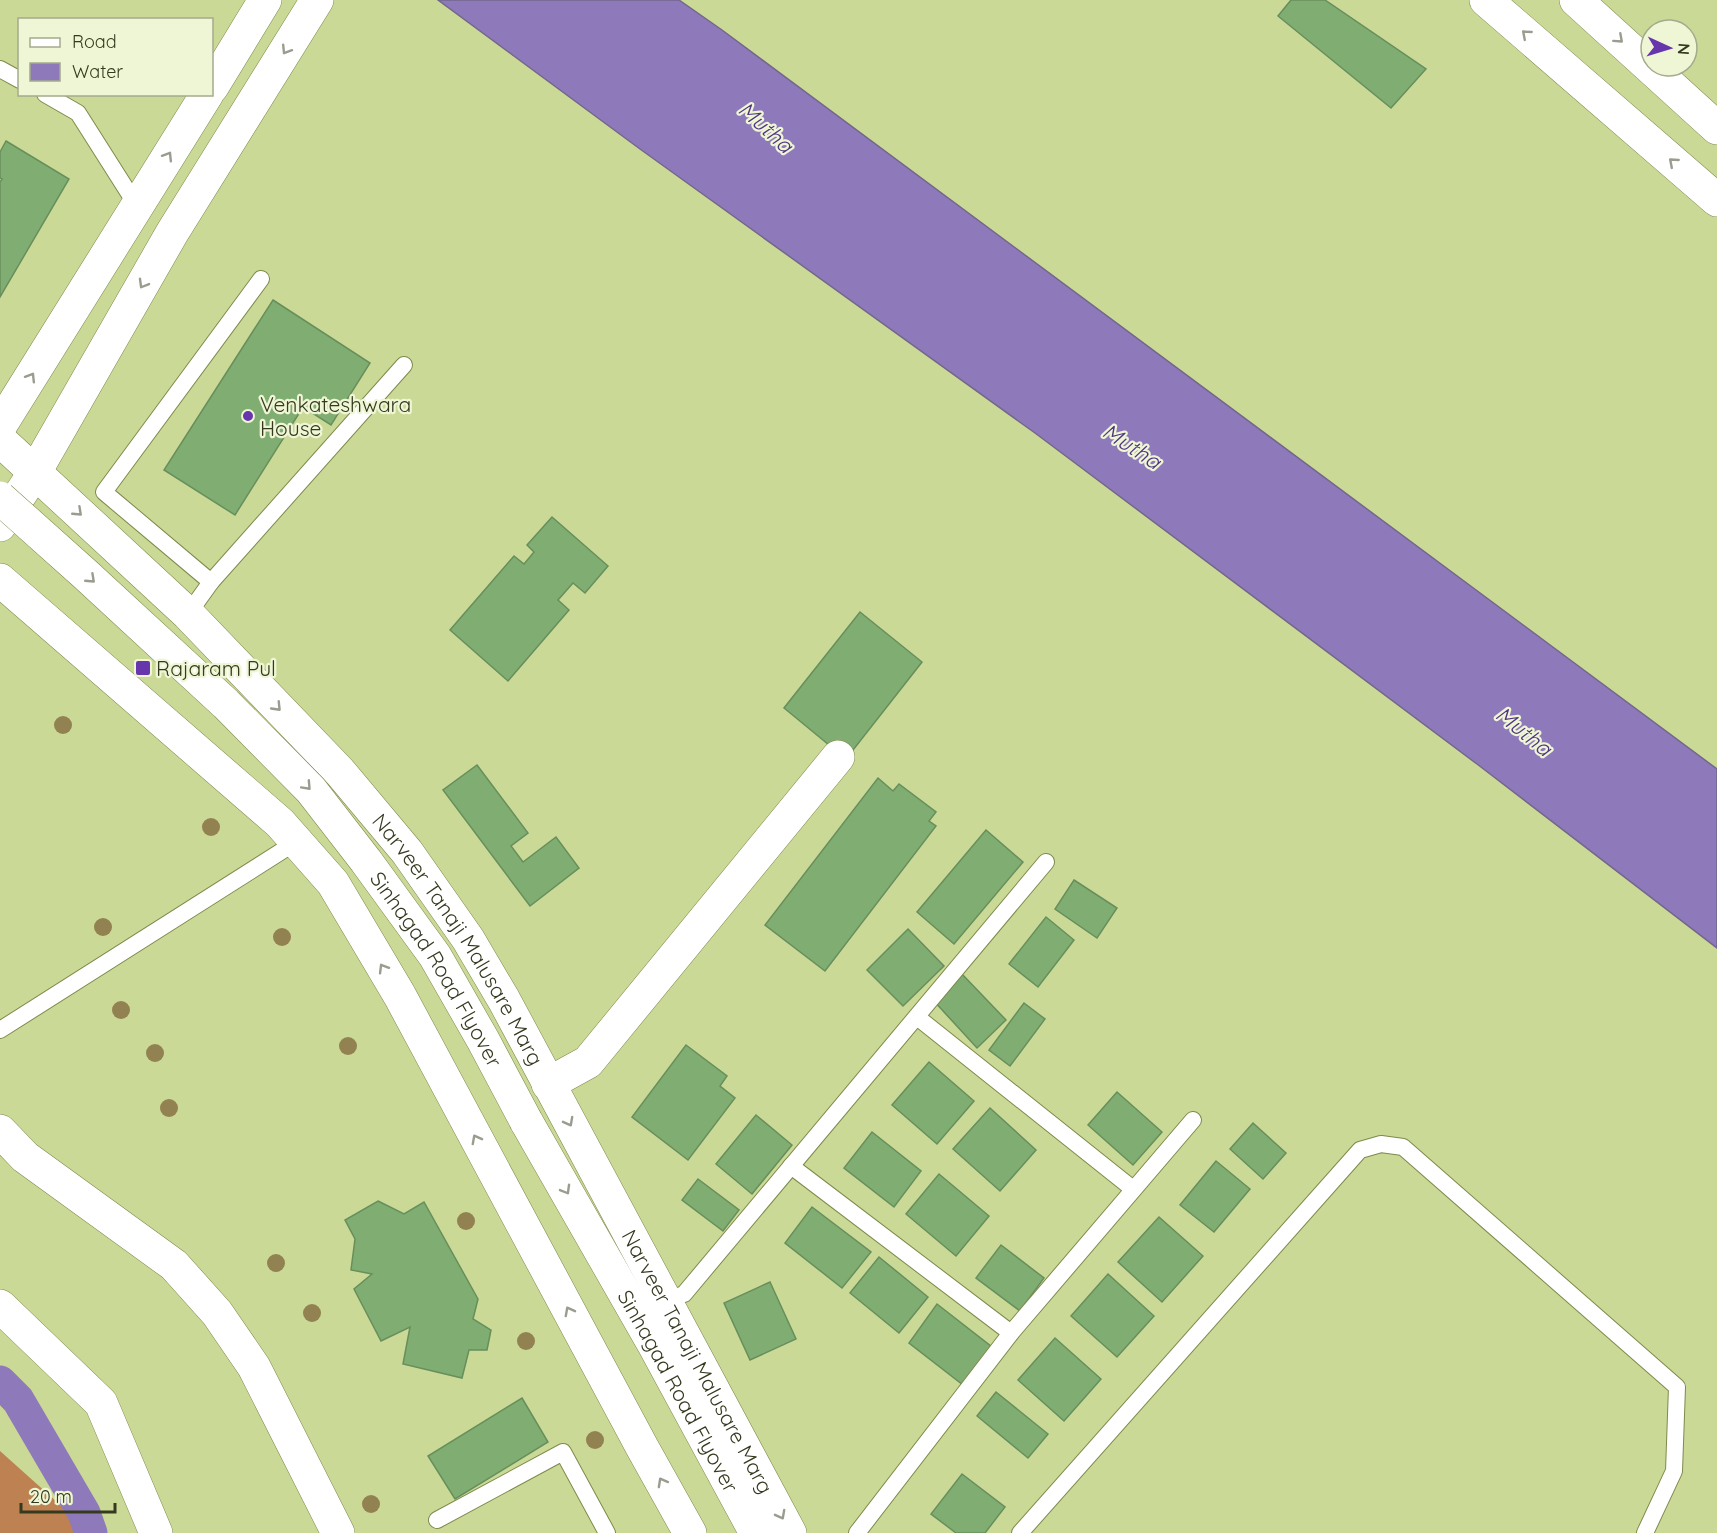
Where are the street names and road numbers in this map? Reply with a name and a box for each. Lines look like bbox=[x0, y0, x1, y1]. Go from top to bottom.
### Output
street label: Narveer Tanaji Malusare Marg bbox=[367, 808, 549, 1070]
street label: Sinhagad Road Flyover bbox=[365, 866, 508, 1072]
street label: Narveer Tanaji Malusare Marg bbox=[617, 1225, 779, 1498]
street label: Sinhagad Road Flyover bbox=[612, 1285, 744, 1497]

